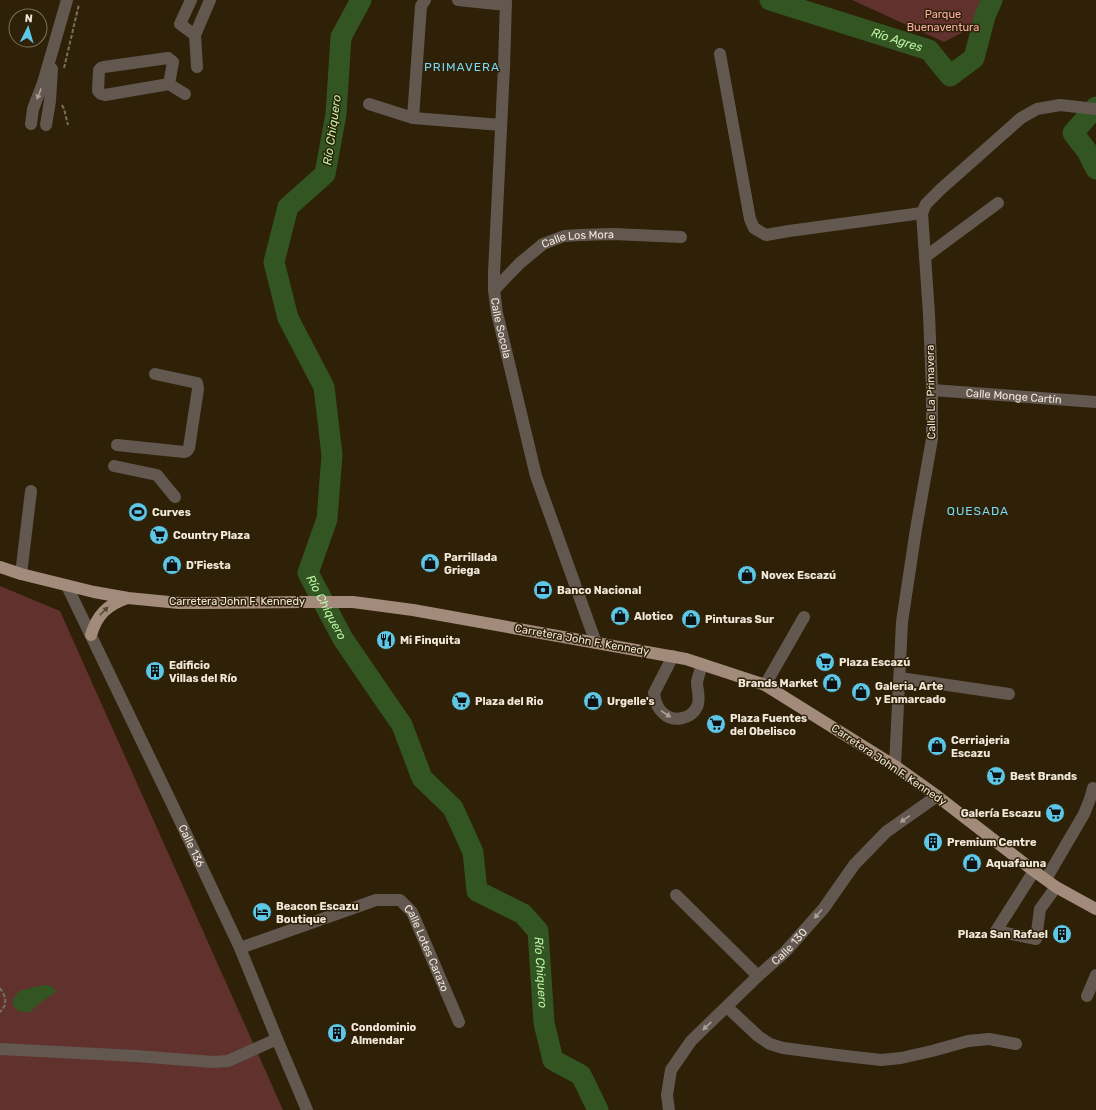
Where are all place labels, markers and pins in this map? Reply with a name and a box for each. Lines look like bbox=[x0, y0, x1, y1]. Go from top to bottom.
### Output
sports icon: Curves bbox=[127, 501, 149, 523]
place label: Curves bbox=[152, 506, 191, 519]
supermarket icon: Country Plaza bbox=[148, 524, 170, 546]
place label: Country Plaza bbox=[173, 529, 250, 542]
place label: Parrillada Griega bbox=[444, 551, 497, 577]
shop icon: Parrillada Griega bbox=[419, 552, 441, 574]
shop icon: D'Fiesta bbox=[161, 554, 183, 576]
place label: D'Fiesta bbox=[186, 559, 231, 572]
shop icon: Novex Escazú bbox=[736, 564, 758, 586]
place label: Novex Escazú bbox=[761, 569, 836, 582]
bank icon: Banco Nacional bbox=[532, 579, 554, 601]
place label: Banco Nacional bbox=[557, 584, 641, 597]
shop icon: Alotico bbox=[609, 605, 631, 627]
shop icon: Pinturas Sur bbox=[680, 608, 702, 630]
place label: Alotico bbox=[634, 610, 673, 623]
place label: Pinturas Sur bbox=[705, 613, 774, 626]
restaurant icon: Mi Finquita bbox=[375, 629, 397, 651]
place label: Mi Finquita bbox=[400, 634, 460, 647]
supermarket icon: Plaza Escazú bbox=[814, 651, 836, 673]
place label: Plaza Escazú bbox=[839, 656, 910, 669]
place label: Edificio Villas del Río bbox=[169, 659, 238, 685]
building icon: Edificio Villas del Río bbox=[144, 660, 166, 682]
shop icon: Brands Market bbox=[821, 672, 843, 694]
place label: Brands Market bbox=[738, 677, 818, 690]
place label: Galeria, Arte y Enmarcado bbox=[875, 680, 946, 706]
shop icon: Galeria, Arte y Enmarcado bbox=[850, 681, 872, 703]
supermarket icon: Plaza del Rio bbox=[450, 690, 472, 712]
shop icon: Urgelle's bbox=[582, 690, 604, 712]
place label: Plaza del Rio bbox=[475, 695, 544, 708]
place label: Urgelle's bbox=[607, 695, 655, 708]
place label: Plaza Fuentes del Obelisco bbox=[730, 712, 807, 738]
supermarket icon: Plaza Fuentes del Obelisco bbox=[705, 713, 727, 735]
place label: Cerriajeria Escazu bbox=[951, 734, 1010, 760]
shop icon: Cerriajeria Escazu bbox=[926, 735, 948, 757]
supermarket icon: Best Brands bbox=[985, 765, 1007, 787]
place label: Best Brands bbox=[1010, 770, 1077, 783]
supermarket icon: Galería Escazu bbox=[1044, 802, 1066, 824]
place label: Galería Escazu bbox=[961, 807, 1041, 820]
building icon: Premium Centre bbox=[922, 831, 944, 853]
place label: Premium Centre bbox=[947, 836, 1037, 849]
shop icon: Aquafauna bbox=[961, 852, 983, 874]
place label: Aquafauna bbox=[986, 857, 1046, 870]
place label: Beacon Escazu Boutique bbox=[276, 900, 359, 926]
hotel icon: Beacon Escazu Boutique bbox=[251, 901, 273, 923]
building icon: Plaza San Rafael bbox=[1051, 923, 1073, 945]
place label: Plaza San Rafael bbox=[958, 928, 1048, 941]
place label: Condominio Almendar bbox=[351, 1021, 417, 1047]
building icon: Condominio Almendar bbox=[326, 1022, 348, 1044]

